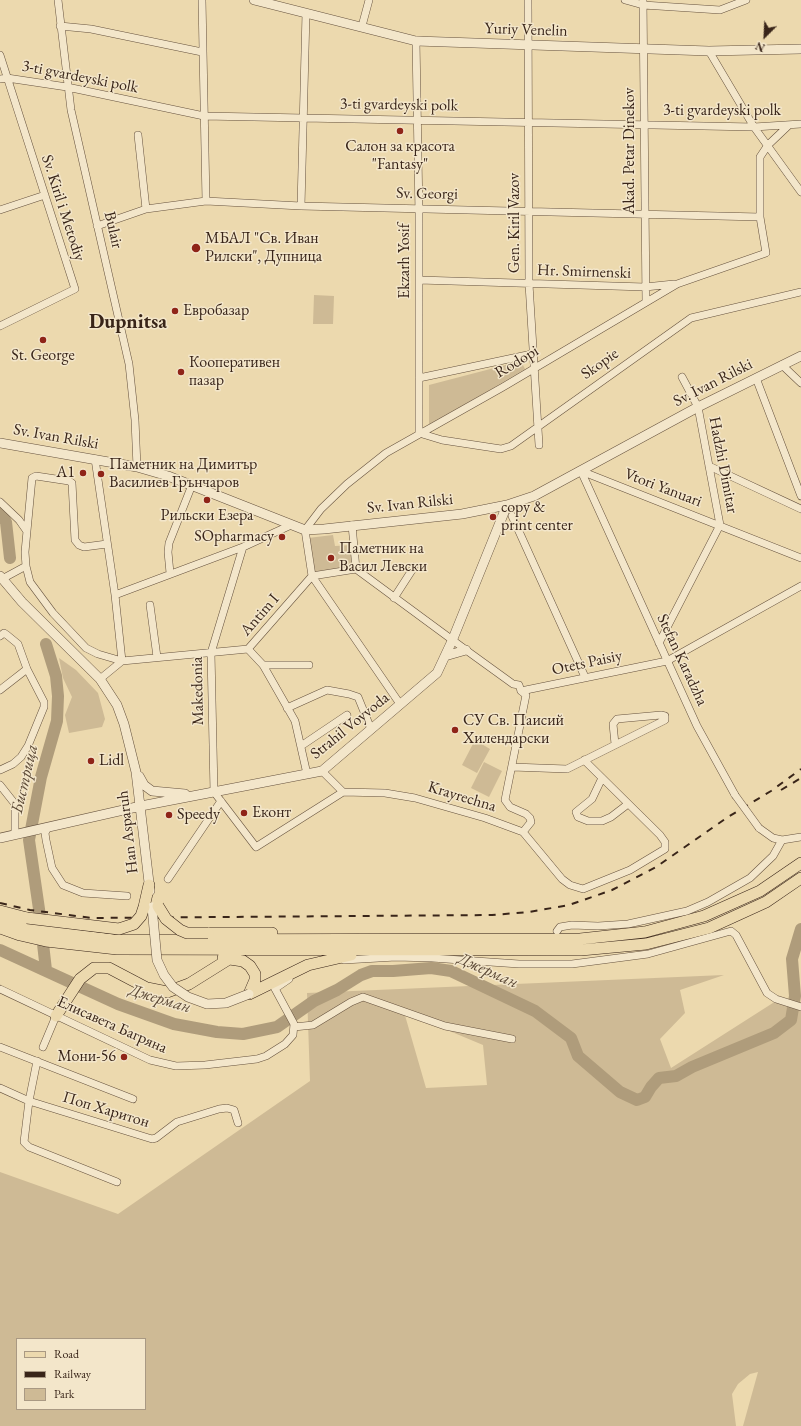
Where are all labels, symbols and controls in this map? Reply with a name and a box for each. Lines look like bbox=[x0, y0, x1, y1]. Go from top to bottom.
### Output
north arrow bbox=[745, 16, 785, 56]
street label: Yuriy Venelin bbox=[484, 19, 568, 41]
text: N bbox=[753, 39, 767, 55]
street label: 3-ti gvardeyski polk bbox=[20, 56, 140, 98]
street label: Akad. Petar Dinekov bbox=[620, 87, 640, 215]
street label: 3-ti gvardeyski polk bbox=[340, 94, 458, 116]
street label: 3-ti gvardeyski polk bbox=[663, 101, 781, 121]
marker: Салон за красота "Fantasy" bbox=[395, 126, 405, 136]
place label: Салон за красота "Fantasy" bbox=[345, 137, 455, 175]
street label: Sv. Kiril i Metodiy bbox=[37, 152, 89, 264]
street label: Gen. Kiril Vazov bbox=[505, 173, 525, 273]
street label: Sv. Georgi bbox=[396, 184, 458, 204]
street label: Bulair bbox=[99, 210, 127, 250]
street label: Ekzarh Yosif bbox=[395, 223, 415, 299]
place label: МБАЛ "Св. Иван Рилски", Дупница bbox=[205, 229, 322, 267]
marker: МБАЛ "Св. Иван Рилски", Дупница bbox=[190, 242, 202, 254]
street label: Hr. Smirnenski bbox=[537, 261, 631, 283]
place label: Евробазар bbox=[183, 301, 249, 321]
marker: Евробазар bbox=[170, 306, 180, 316]
district label: Dupnitsa bbox=[89, 311, 167, 335]
marker: St. George bbox=[38, 335, 48, 345]
street label: Rodopi bbox=[492, 342, 542, 382]
street label: Skopie bbox=[578, 344, 622, 384]
place label: St. George bbox=[11, 346, 75, 366]
place label: Кооперативен пазар bbox=[189, 353, 280, 391]
street label: Sv. Ivan Rilski bbox=[670, 355, 756, 411]
marker: Кооперативен пазар bbox=[176, 367, 186, 377]
street label: Hadzhi Dimitar bbox=[704, 415, 742, 515]
street label: Sv. Ivan Rilski bbox=[12, 420, 100, 454]
place label: Паметник на Димитър Василиев Грънчаров bbox=[109, 455, 257, 493]
place label: A1 bbox=[56, 463, 75, 483]
street label: Vtori Yanuari bbox=[622, 464, 704, 512]
marker: A1 bbox=[78, 468, 88, 478]
marker: Паметник на Димитър Василиев Грънчаров bbox=[96, 469, 106, 479]
street label: Sv. Ivan Rilski bbox=[366, 490, 454, 518]
marker: Рильски Езера bbox=[202, 495, 212, 505]
place label: copy & print center bbox=[501, 498, 573, 536]
place label: Рильски Езера bbox=[161, 506, 253, 526]
marker: copy & print center bbox=[488, 512, 498, 522]
place label: SOpharmacy bbox=[194, 527, 274, 547]
marker: SOpharmacy bbox=[277, 532, 287, 542]
place label: Паметник на Васил Левски bbox=[339, 539, 427, 577]
marker: Паметник на Васил Левски bbox=[326, 553, 336, 563]
street label: Antim I bbox=[237, 590, 283, 640]
street label: Stefan Karadzha bbox=[652, 611, 712, 709]
street label: Otets Paisiy bbox=[550, 646, 624, 680]
street label: Makedonia bbox=[188, 656, 208, 726]
street label: Strahil Voyvoda bbox=[307, 688, 393, 764]
place label: СУ Св. Паисий Хилендарски bbox=[463, 711, 564, 749]
marker: СУ Св. Паисий Хилендарски bbox=[450, 725, 460, 735]
water label: Бистрица bbox=[7, 743, 43, 815]
place label: Lidl bbox=[99, 751, 124, 771]
marker: Lidl bbox=[86, 756, 96, 766]
street label: Krayrechna bbox=[425, 778, 499, 816]
street label: Han Asparuh bbox=[113, 789, 143, 875]
place label: Еконт bbox=[252, 803, 291, 823]
place label: Speedy bbox=[177, 805, 220, 825]
marker: Еконт bbox=[239, 808, 249, 818]
marker: Speedy bbox=[164, 810, 174, 820]
water label: Джерман bbox=[455, 949, 521, 993]
water label: Джерман bbox=[127, 980, 193, 1018]
street label: Елисавета Багряна bbox=[54, 992, 170, 1058]
place label: Мони-56 bbox=[57, 1047, 116, 1067]
marker: Мони-56 bbox=[119, 1052, 129, 1062]
street label: Поп Харитон bbox=[60, 1088, 152, 1132]
legend bbox=[16, 1338, 146, 1410]
text: Road bbox=[54, 1346, 79, 1362]
text: Railway bbox=[54, 1366, 91, 1382]
text: Park bbox=[54, 1386, 74, 1402]

